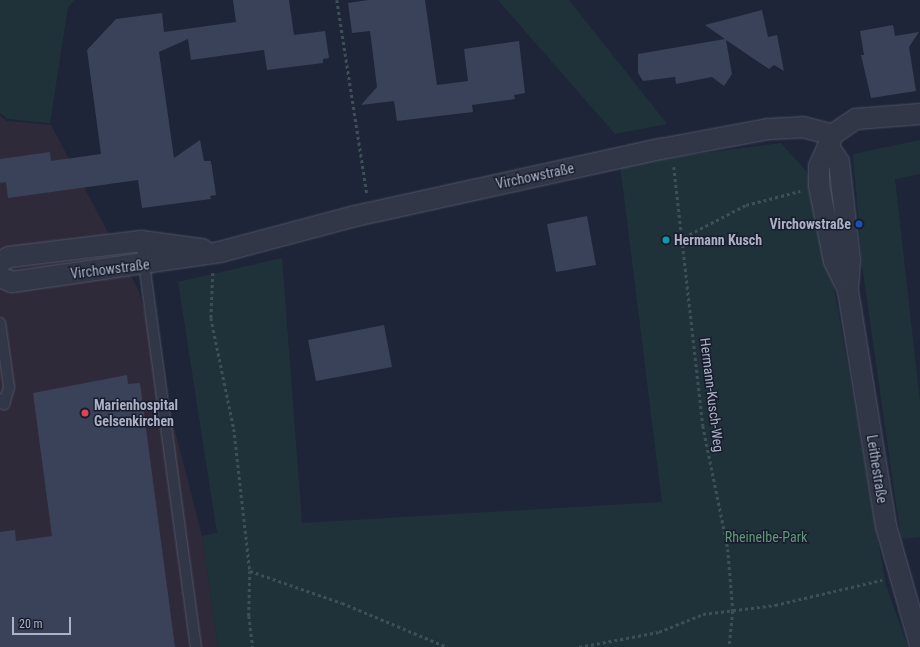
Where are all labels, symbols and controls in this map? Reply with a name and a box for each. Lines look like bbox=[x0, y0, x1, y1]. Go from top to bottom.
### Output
street label: Virchowstraße bbox=[494, 160, 576, 192]
place label: Virchowstraße bbox=[770, 216, 851, 232]
marker: Virchowstraße bbox=[854, 219, 864, 229]
place label: Hermann Kusch bbox=[674, 232, 762, 248]
marker: Hermann Kusch bbox=[661, 235, 671, 245]
street label: Virchowstraße bbox=[69, 256, 151, 282]
street label: Hermann-Kusch-Weg bbox=[697, 337, 727, 453]
place label: Marienhospital Gelsenkirchen bbox=[94, 397, 178, 430]
marker: Marienhospital Gelsenkirchen bbox=[79, 407, 91, 419]
street label: Leithestraße bbox=[863, 434, 891, 504]
park label: Rheinelbe-Park bbox=[725, 529, 807, 545]
scale bar bbox=[14, 609, 73, 635]
text: 20 m bbox=[19, 617, 43, 631]

